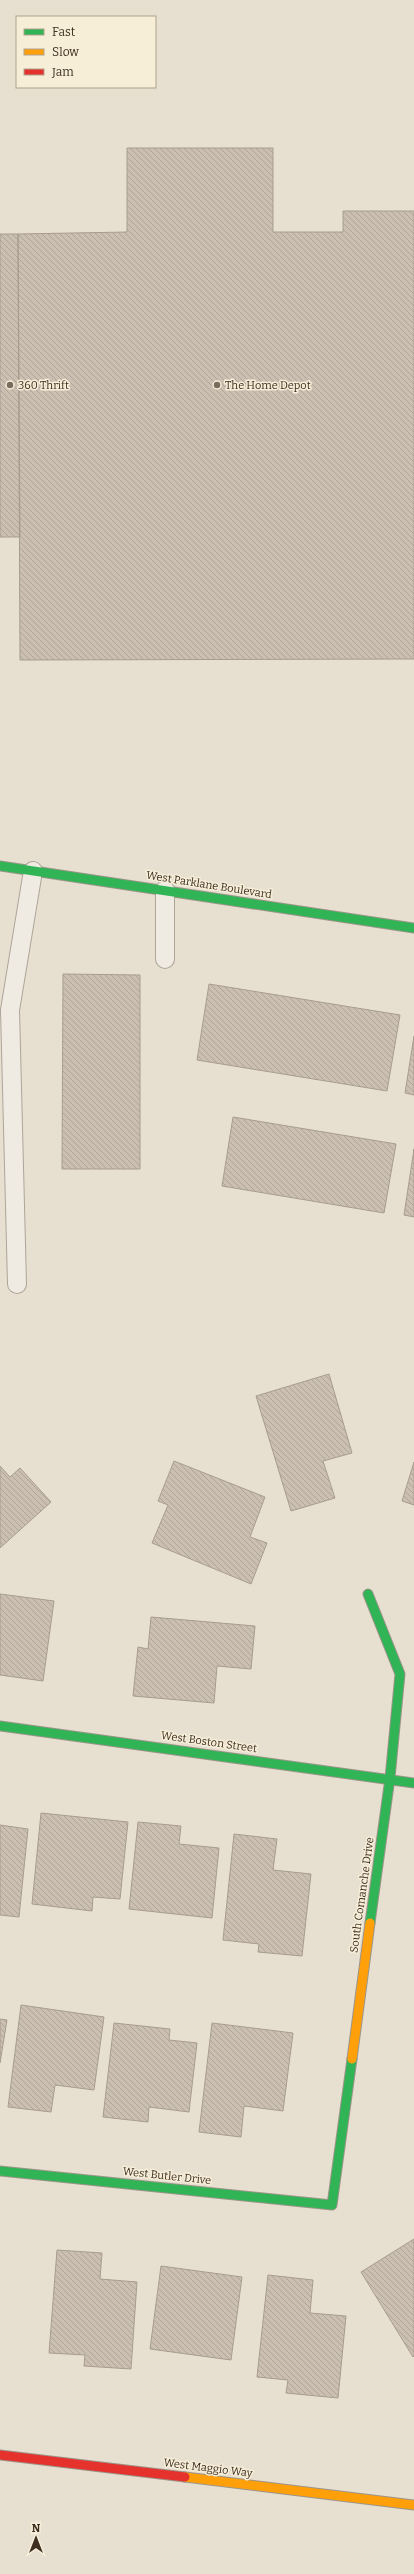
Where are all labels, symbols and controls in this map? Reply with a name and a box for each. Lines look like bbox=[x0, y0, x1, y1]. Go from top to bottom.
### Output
legend bbox=[16, 16, 156, 88]
text: Fast bbox=[52, 25, 76, 39]
text: Slow bbox=[52, 45, 79, 59]
text: Jam bbox=[51, 65, 74, 79]
place label: 360 Thrift bbox=[18, 379, 69, 392]
place label: The Home Depot bbox=[225, 379, 311, 392]
marker: 360 Thrift bbox=[5, 380, 15, 390]
marker: The Home Depot bbox=[212, 380, 222, 390]
street label: West Parklane Boulevard bbox=[145, 869, 273, 901]
street label: West Boston Street bbox=[160, 1729, 258, 1755]
street label: South Comanche Drive bbox=[347, 1836, 377, 1954]
street label: West Butler Drive bbox=[122, 2165, 212, 2187]
street label: West Maggio Way bbox=[163, 2456, 253, 2480]
north arrow bbox=[16, 2518, 56, 2558]
text: N bbox=[32, 2522, 41, 2535]

